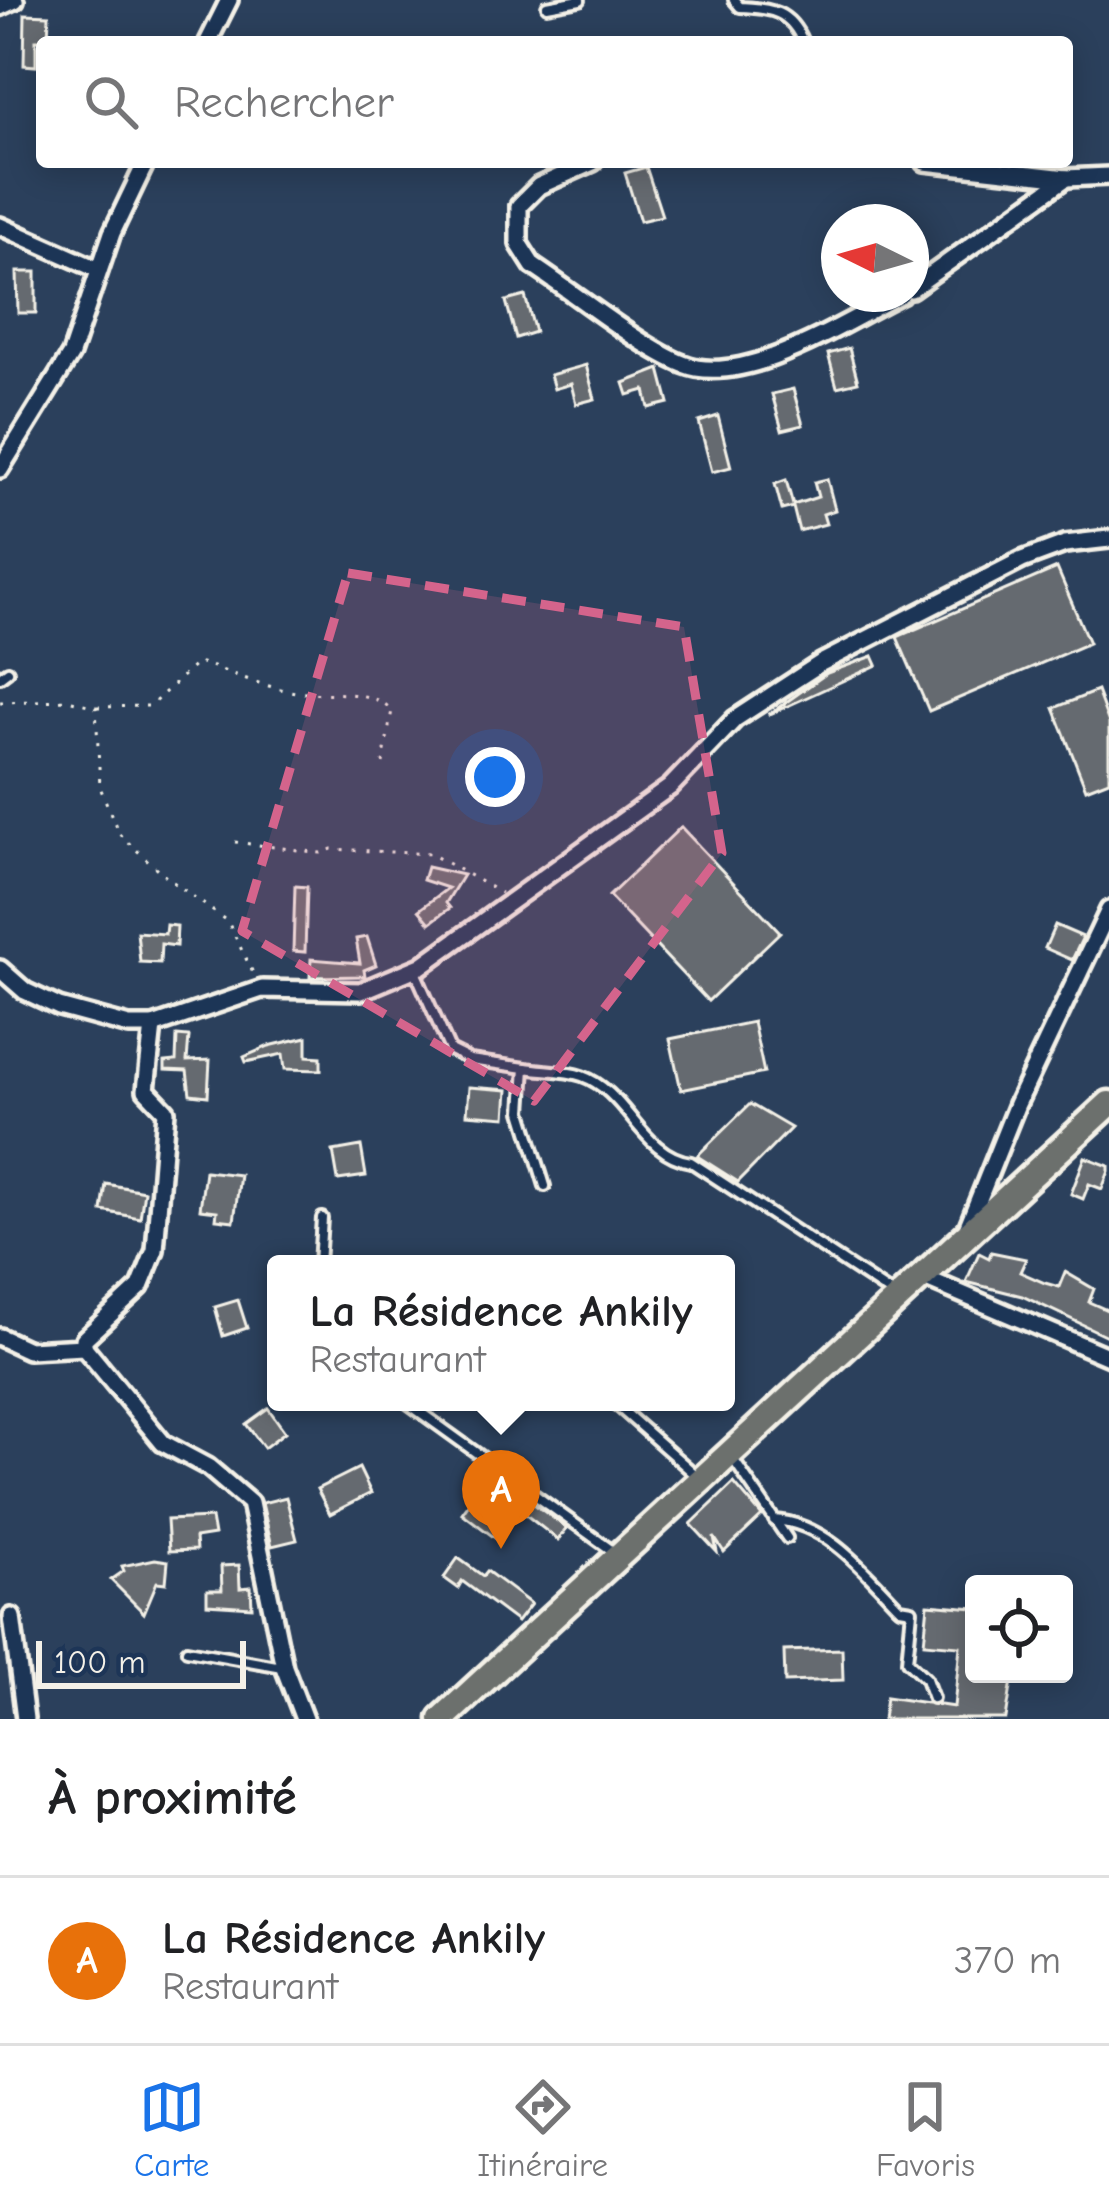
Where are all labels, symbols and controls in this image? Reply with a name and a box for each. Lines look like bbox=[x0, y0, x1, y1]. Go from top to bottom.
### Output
search box bbox=[36, 36, 1073, 168]
icon: search bbox=[78, 69, 144, 135]
text: Rechercher bbox=[174, 76, 394, 128]
north arrow bbox=[821, 204, 929, 312]
your location bbox=[465, 747, 525, 807]
popup bbox=[267, 1255, 735, 1411]
text: La Résidence Ankily bbox=[310, 1285, 693, 1337]
text: Restaurant bbox=[310, 1337, 486, 1382]
pin: A bbox=[462, 1450, 540, 1549]
map controls bbox=[965, 1575, 1073, 1683]
button: locate bbox=[965, 1575, 1073, 1683]
scale bar bbox=[36, 1635, 246, 1688]
text: 100 m bbox=[54, 1643, 146, 1681]
text: À proximité bbox=[48, 1768, 297, 1827]
text: La Résidence Ankily bbox=[162, 1912, 545, 1964]
text: A bbox=[76, 1938, 98, 1983]
text: 370 m bbox=[954, 1938, 1061, 1983]
text: Restaurant bbox=[162, 1964, 338, 2009]
tab: Carte bbox=[134, 2074, 209, 2184]
tab: Itinéraire bbox=[477, 2074, 608, 2184]
tab: Favoris bbox=[876, 2074, 975, 2184]

